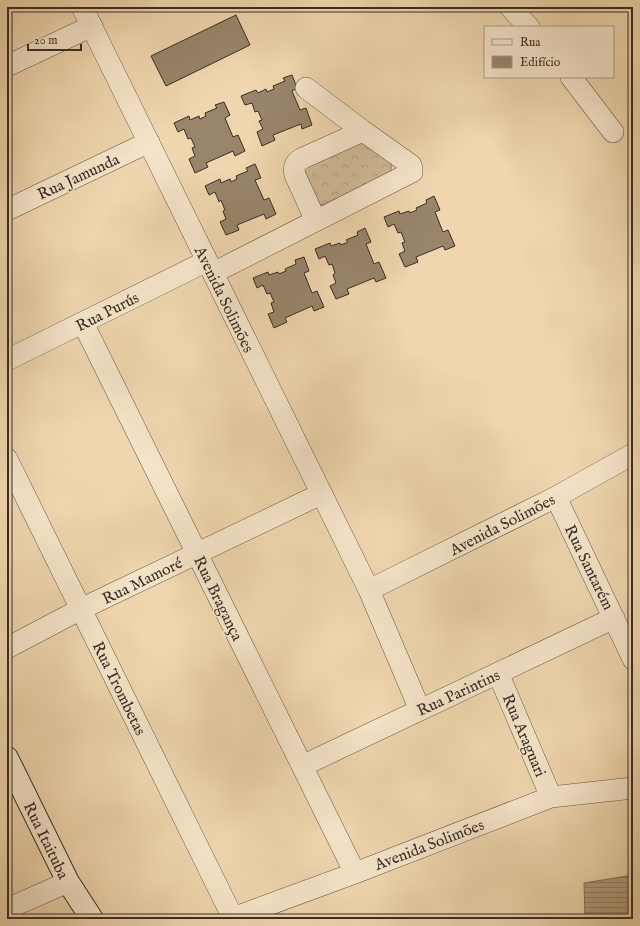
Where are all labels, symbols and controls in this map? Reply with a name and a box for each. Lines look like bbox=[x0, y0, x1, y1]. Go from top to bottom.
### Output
scale bar bbox=[28, 26, 81, 52]
legend bbox=[484, 26, 614, 78]
text: 20 m bbox=[34, 33, 57, 48]
text: Rua bbox=[520, 35, 541, 50]
text: Edifício bbox=[520, 55, 561, 70]
street label: Rua Jamunda bbox=[35, 150, 123, 206]
street label: Avenida Solimões bbox=[188, 243, 258, 357]
street label: Rua Purús bbox=[73, 288, 143, 337]
street label: Avenida Solimões bbox=[446, 490, 559, 561]
street label: Rua Santarém bbox=[559, 522, 617, 614]
street label: Rua Bragança bbox=[188, 553, 246, 645]
street label: Rua Mamoré bbox=[99, 554, 186, 610]
street label: Rua Trombetas bbox=[87, 639, 150, 739]
street label: Rua Parintins bbox=[414, 666, 504, 722]
street label: Rua Araguari bbox=[497, 691, 550, 780]
street label: Rua Itaituba bbox=[18, 799, 73, 883]
street label: Avenida Solimões bbox=[371, 816, 488, 876]

